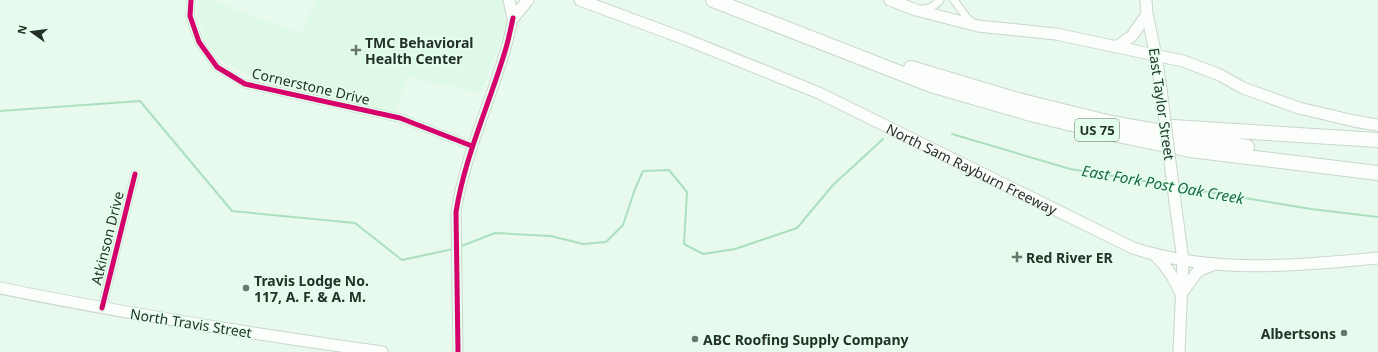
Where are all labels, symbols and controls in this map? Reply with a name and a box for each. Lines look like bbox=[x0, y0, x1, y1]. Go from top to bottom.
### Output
north arrow bbox=[12, 12, 52, 52]
text: N bbox=[13, 23, 30, 36]
place label: TMC Behavioral Health Center bbox=[365, 33, 474, 68]
marker: TMC Behavioral Health Center bbox=[350, 44, 362, 56]
street label: East Taylor Street bbox=[1145, 47, 1179, 161]
street label: Cornerstone Drive bbox=[250, 63, 372, 109]
street label: North Sam Rayburn Freeway bbox=[883, 118, 1061, 219]
road number: US 75 bbox=[1075, 119, 1119, 141]
water label: East Fork Post Oak Creek bbox=[1080, 160, 1246, 208]
street label: Atkinson Drive bbox=[86, 189, 128, 287]
place label: Red River ER bbox=[1026, 248, 1113, 267]
marker: Red River ER bbox=[1011, 251, 1023, 263]
place label: Travis Lodge No. 117, A. F. & A. M. bbox=[254, 271, 369, 306]
marker: Travis Lodge No. 117, A. F. & A. M. bbox=[241, 283, 251, 293]
street label: North Travis Street bbox=[129, 304, 253, 342]
place label: Albertsons bbox=[1261, 324, 1336, 343]
marker: Albertsons bbox=[1339, 328, 1349, 338]
place label: ABC Roofing Supply Company bbox=[703, 330, 909, 349]
marker: ABC Roofing Supply Company bbox=[690, 334, 700, 344]

